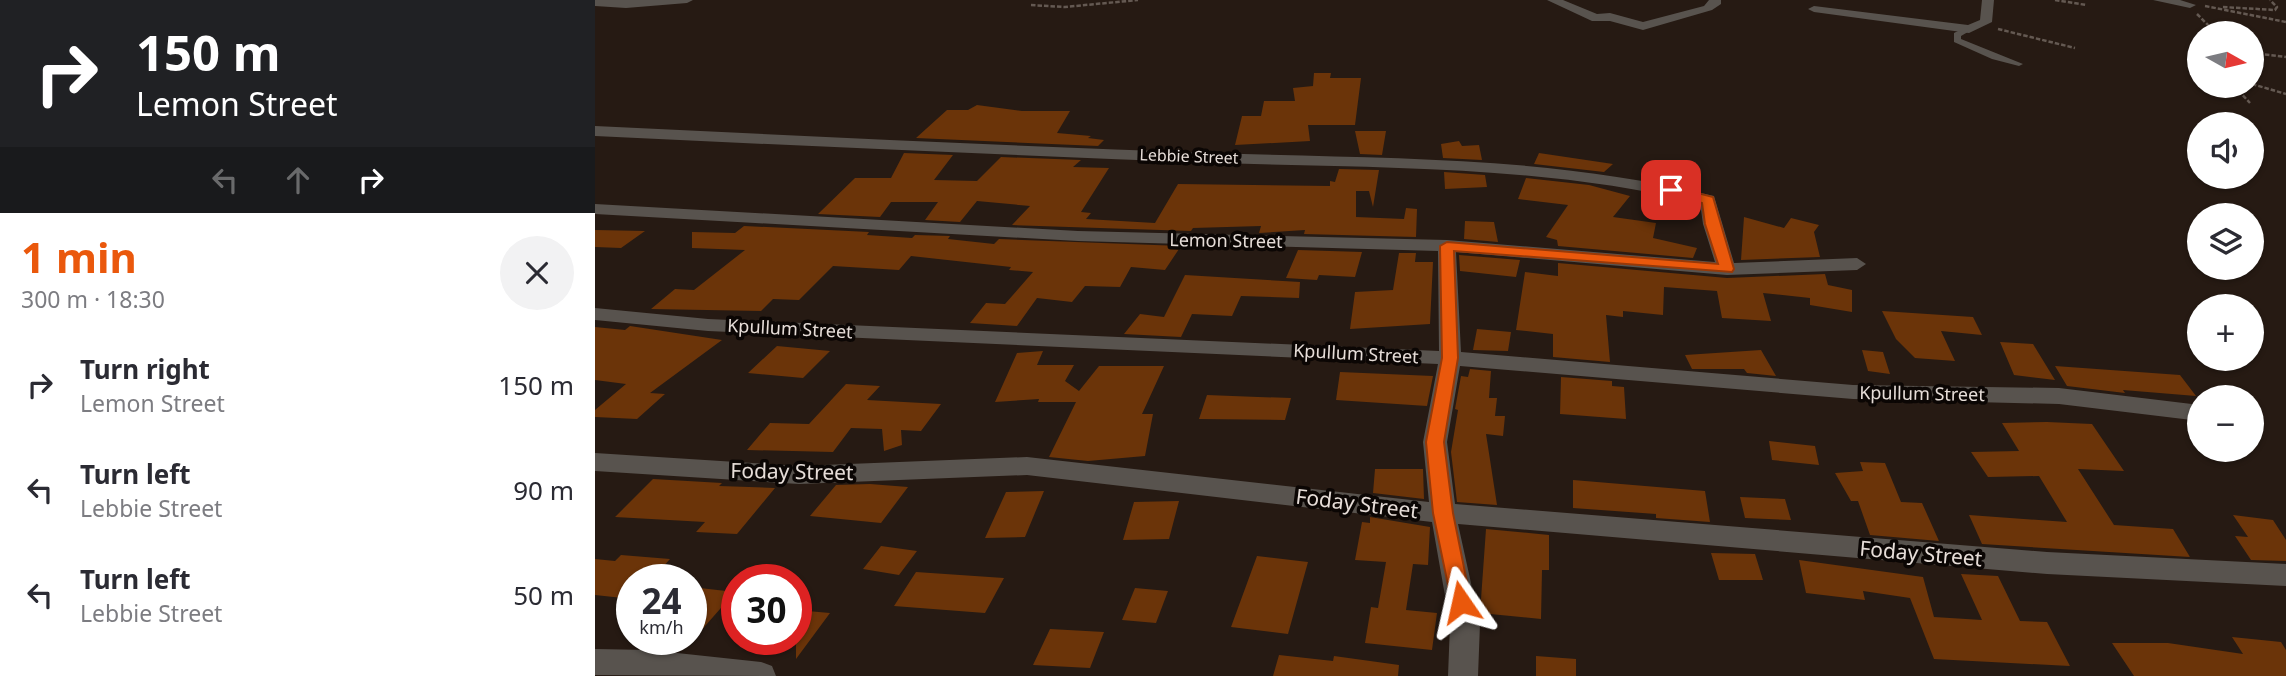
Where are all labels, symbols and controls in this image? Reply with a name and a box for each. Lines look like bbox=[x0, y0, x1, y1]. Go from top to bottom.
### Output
text: 150 m bbox=[136, 19, 281, 85]
north arrow bbox=[2187, 21, 2265, 98]
map controls bbox=[2187, 21, 2264, 462]
icon: right bbox=[21, 28, 112, 119]
text: Lemon Street bbox=[136, 82, 338, 125]
button: sound bbox=[2187, 112, 2264, 189]
street label: Lebbie Street bbox=[1139, 143, 1239, 169]
pin bbox=[1641, 160, 1701, 220]
icon: left bbox=[206, 161, 244, 199]
icon: ahead bbox=[279, 161, 317, 199]
icon: right bbox=[352, 161, 390, 199]
icon: arrive bbox=[1652, 171, 1690, 209]
button: layers bbox=[2187, 203, 2264, 280]
street label: Lemon Street bbox=[1169, 227, 1283, 253]
text: 1 min bbox=[21, 228, 137, 285]
button: close bbox=[500, 236, 574, 310]
text: 300 m · 18:30 bbox=[21, 283, 165, 315]
button: + bbox=[2187, 294, 2264, 371]
street label: Kpullum Street bbox=[727, 313, 854, 343]
street label: Kpullum Street bbox=[1293, 338, 1420, 368]
text: Turn right bbox=[80, 351, 210, 387]
icon: right bbox=[21, 366, 59, 404]
text: 150 m bbox=[498, 367, 574, 403]
street label: Kpullum Street bbox=[1859, 380, 1985, 406]
button: − bbox=[2187, 385, 2264, 462]
text: Lemon Street bbox=[80, 387, 225, 419]
text: Turn left bbox=[80, 456, 191, 492]
street label: Foday Street bbox=[730, 456, 854, 486]
icon: left bbox=[21, 471, 59, 509]
text: 90 m bbox=[513, 472, 574, 508]
street label: Foday Street bbox=[1294, 482, 1420, 524]
text: Lebbie Street bbox=[80, 492, 222, 524]
street label: Foday Street bbox=[1858, 534, 1984, 572]
text: Turn left bbox=[80, 561, 191, 597]
speed limit sign: 30 bbox=[721, 564, 812, 655]
position arrow bbox=[1424, 565, 1498, 639]
icon: left bbox=[21, 576, 59, 614]
text: 50 m bbox=[513, 577, 574, 613]
text: 24 bbox=[641, 577, 682, 624]
text: Lebbie Street bbox=[80, 597, 222, 629]
text: km/h bbox=[639, 615, 684, 639]

